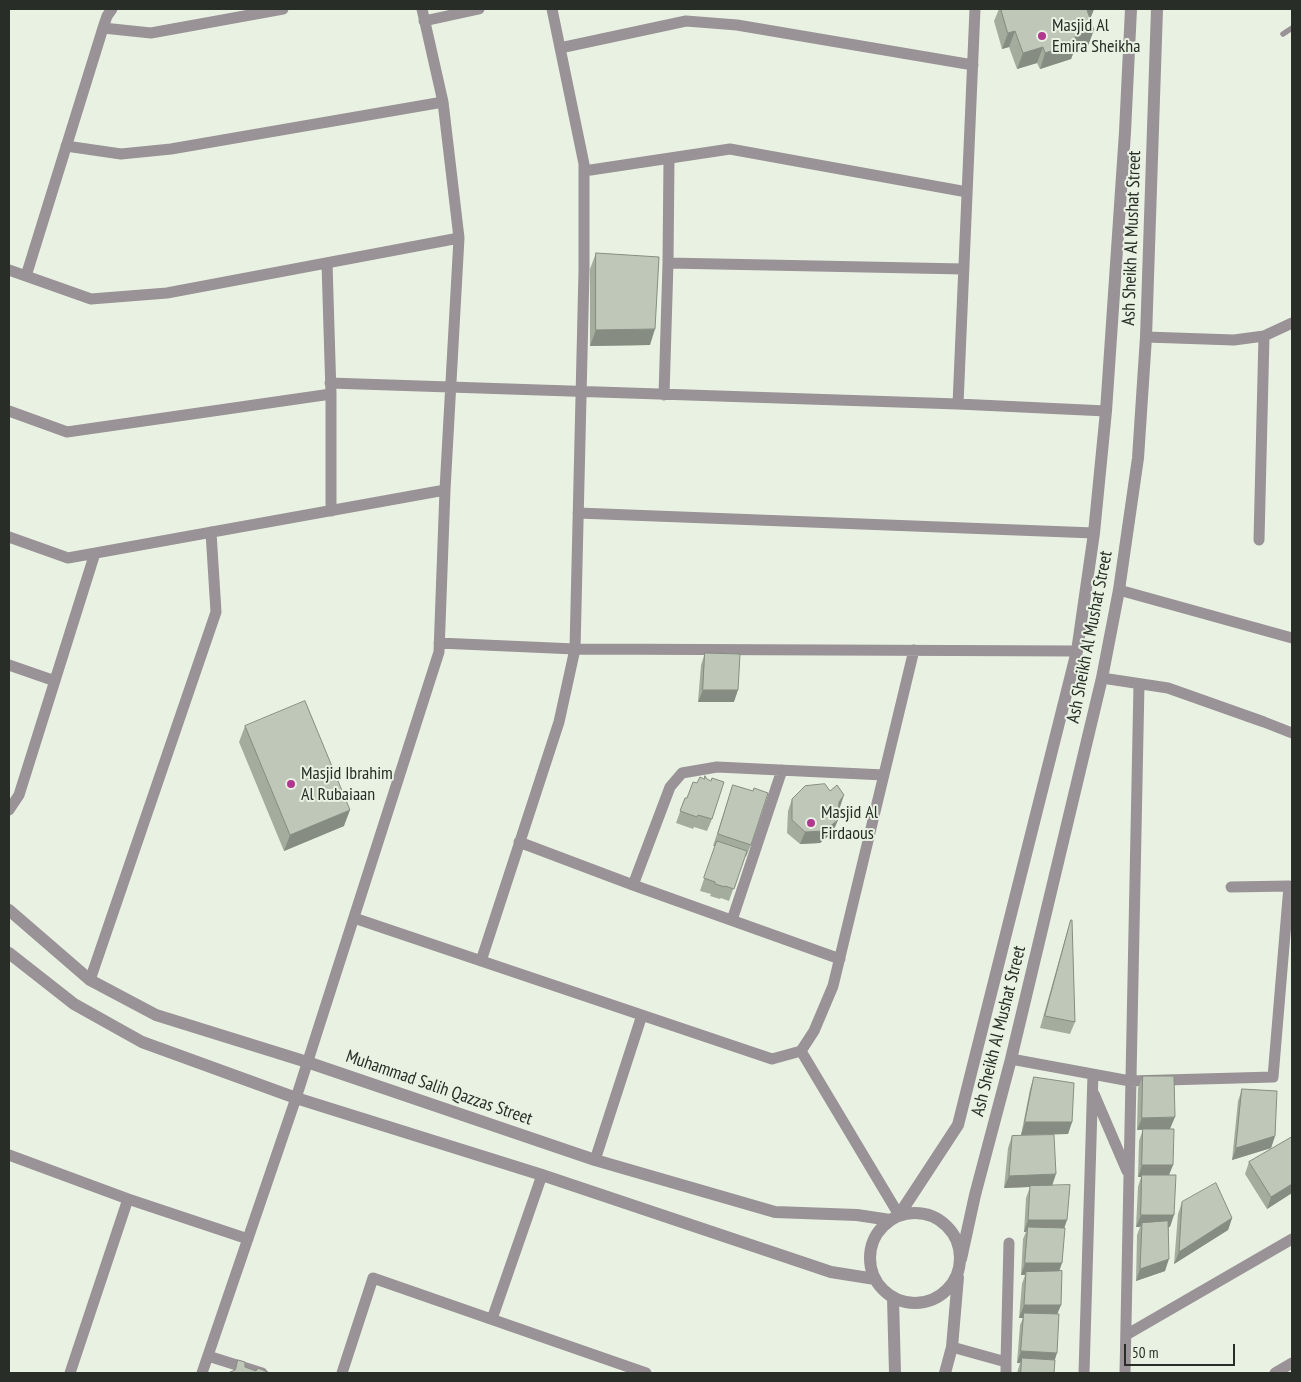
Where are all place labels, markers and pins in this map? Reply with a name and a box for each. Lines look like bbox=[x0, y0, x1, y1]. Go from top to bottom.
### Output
place label: Masjid Al Emira Sheikha bbox=[1052, 15, 1140, 58]
marker: Masjid Al Emira Sheikha bbox=[1036, 30, 1048, 42]
place label: Masjid Ibrahim Al Rubaiaan bbox=[301, 763, 393, 806]
marker: Masjid Ibrahim Al Rubaiaan bbox=[285, 778, 297, 790]
place label: Masjid Al Firdaous bbox=[821, 802, 878, 844]
marker: Masjid Al Firdaous bbox=[805, 817, 817, 829]

